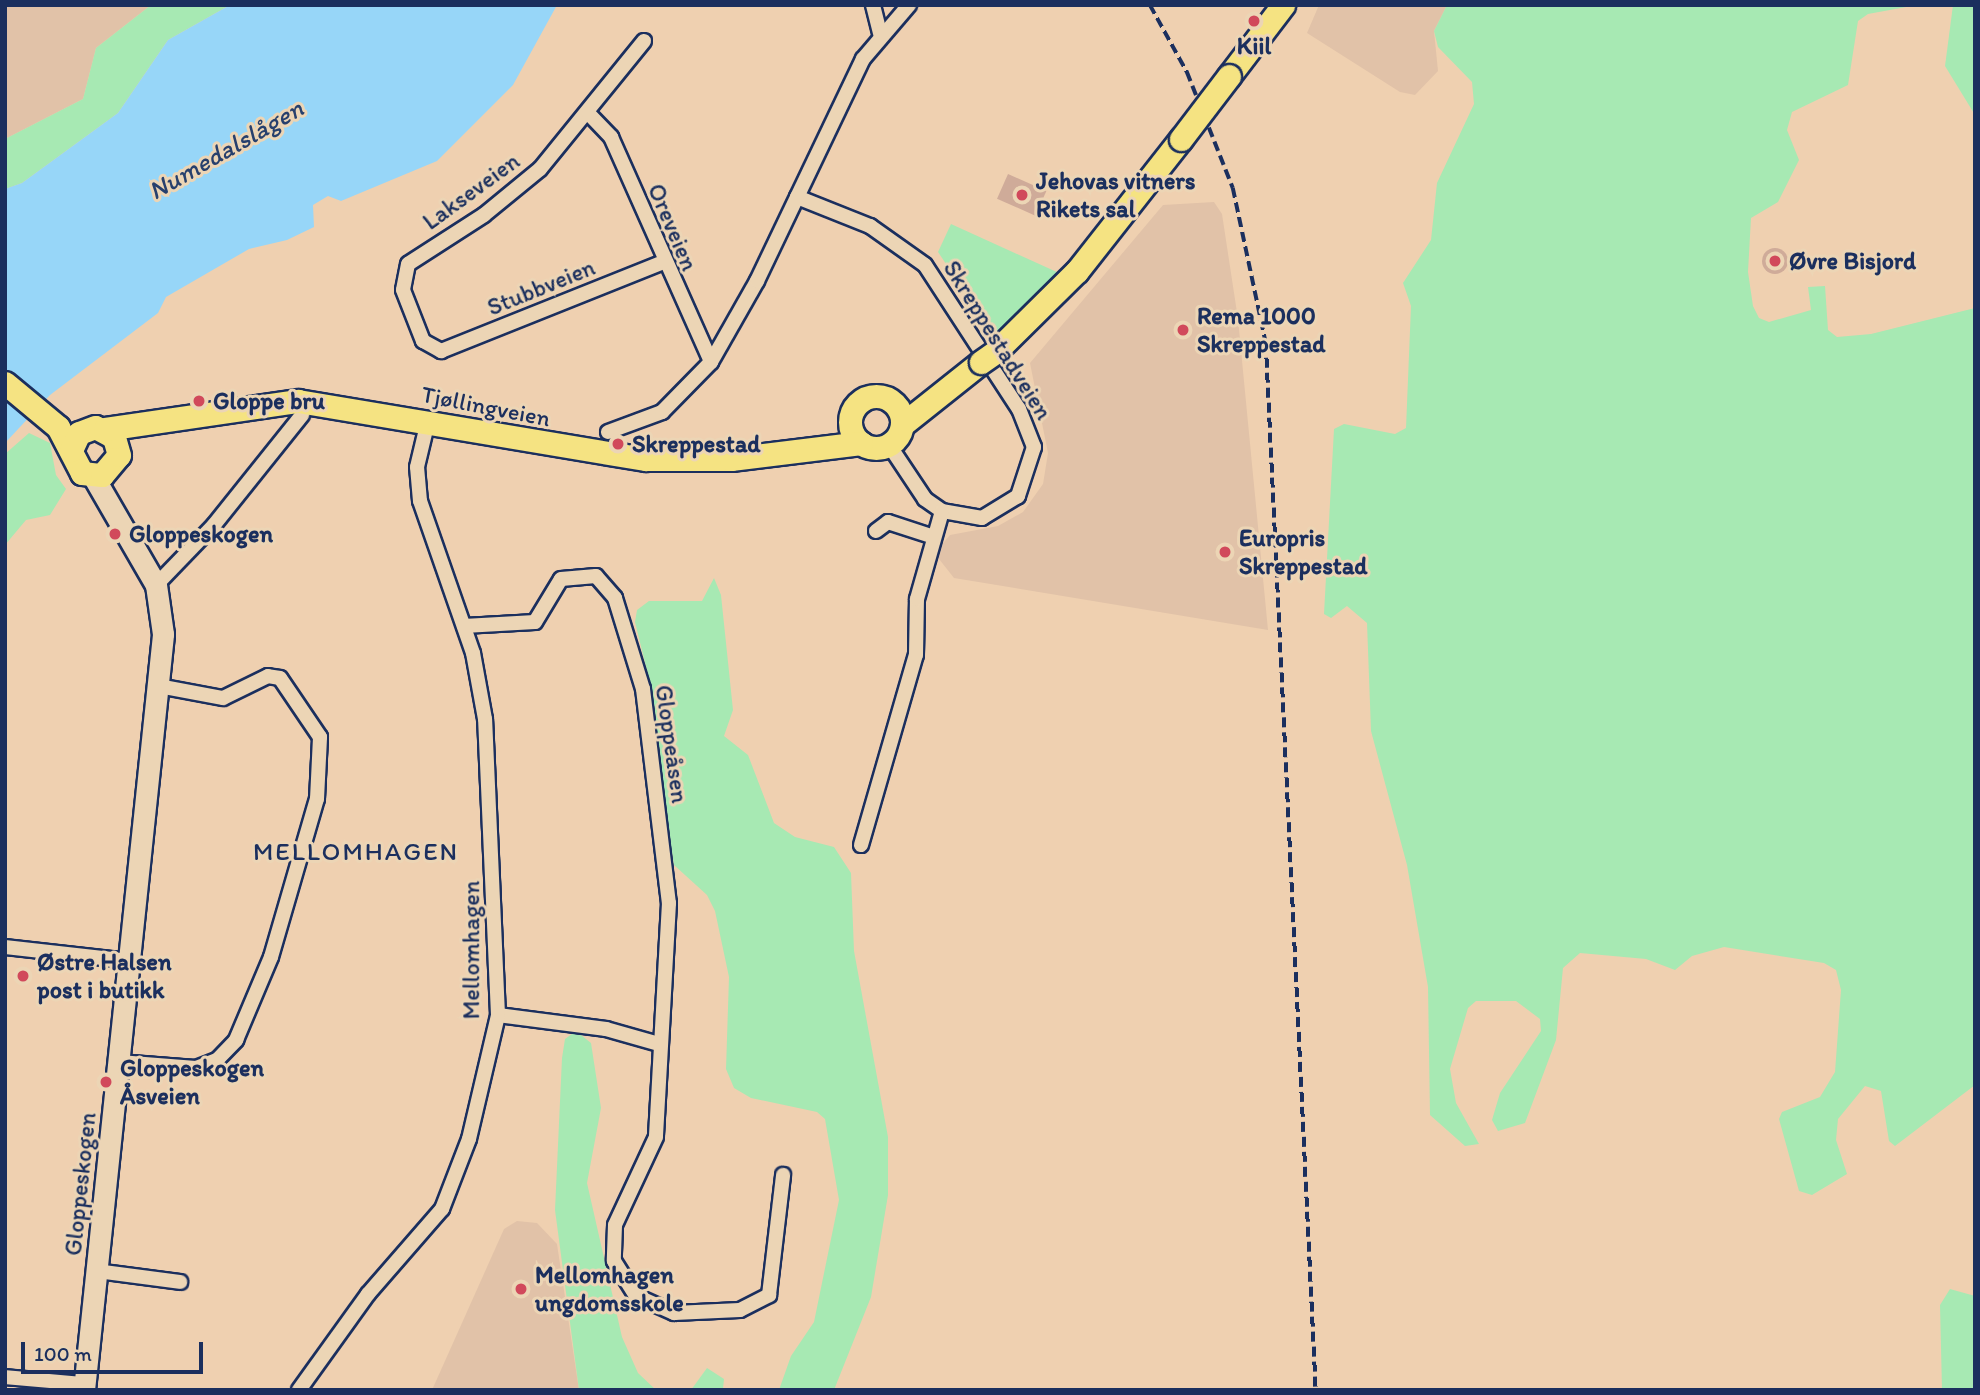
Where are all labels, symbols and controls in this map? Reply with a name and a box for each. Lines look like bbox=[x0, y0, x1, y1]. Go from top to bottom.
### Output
marker: Kiil bbox=[1246, 13, 1262, 29]
place label: Kiil bbox=[1237, 32, 1271, 60]
water label: Numedalslågen bbox=[143, 93, 309, 207]
street label: Lakseveien bbox=[417, 146, 525, 236]
place label: Jehovas vitners Rikets sal bbox=[1036, 167, 1196, 223]
street label: Oreveien bbox=[642, 179, 704, 275]
marker: Jehovas vitners Rikets sal bbox=[1014, 187, 1030, 203]
place label: Øvre Bisjord bbox=[1789, 247, 1917, 275]
street label: Stubbveien bbox=[483, 252, 599, 322]
marker: Øvre Bisjord bbox=[1767, 253, 1783, 269]
street label: Skreppestadveien bbox=[937, 255, 1059, 425]
place label: Rema 1000 Skreppestad bbox=[1197, 302, 1326, 358]
marker: Rema 1000 Skreppestad bbox=[1175, 322, 1191, 338]
street label: Tjøllingveien bbox=[419, 379, 553, 433]
place label: Gloppe bru bbox=[213, 387, 325, 415]
marker: Gloppe bru bbox=[191, 393, 207, 409]
place label: Skreppestad bbox=[632, 430, 761, 458]
marker: Skreppestad bbox=[610, 436, 626, 452]
place label: Gloppeskogen bbox=[129, 520, 273, 548]
place label: Europris Skreppestad bbox=[1239, 524, 1368, 580]
marker: Gloppeskogen bbox=[107, 526, 123, 542]
marker: Europris Skreppestad bbox=[1217, 544, 1233, 560]
street label: Gloppeåsen bbox=[649, 683, 695, 805]
district label: MELLOMHAGEN bbox=[254, 836, 458, 868]
street label: Mellomhagen bbox=[457, 881, 485, 1019]
place label: Østre Halsen post i butikk bbox=[37, 948, 172, 1004]
marker: Østre Halsen post i butikk bbox=[15, 968, 31, 984]
place label: Gloppeskogen Åsveien bbox=[120, 1054, 264, 1110]
marker: Gloppeskogen Åsveien bbox=[98, 1074, 114, 1090]
street label: Gloppeskogen bbox=[58, 1111, 102, 1257]
place label: Mellomhagen ungdomsskole bbox=[535, 1261, 684, 1317]
marker: Mellomhagen ungdomsskole bbox=[513, 1281, 529, 1297]
scale bar bbox=[24, 1328, 206, 1372]
text: 100 m bbox=[34, 1341, 92, 1366]

